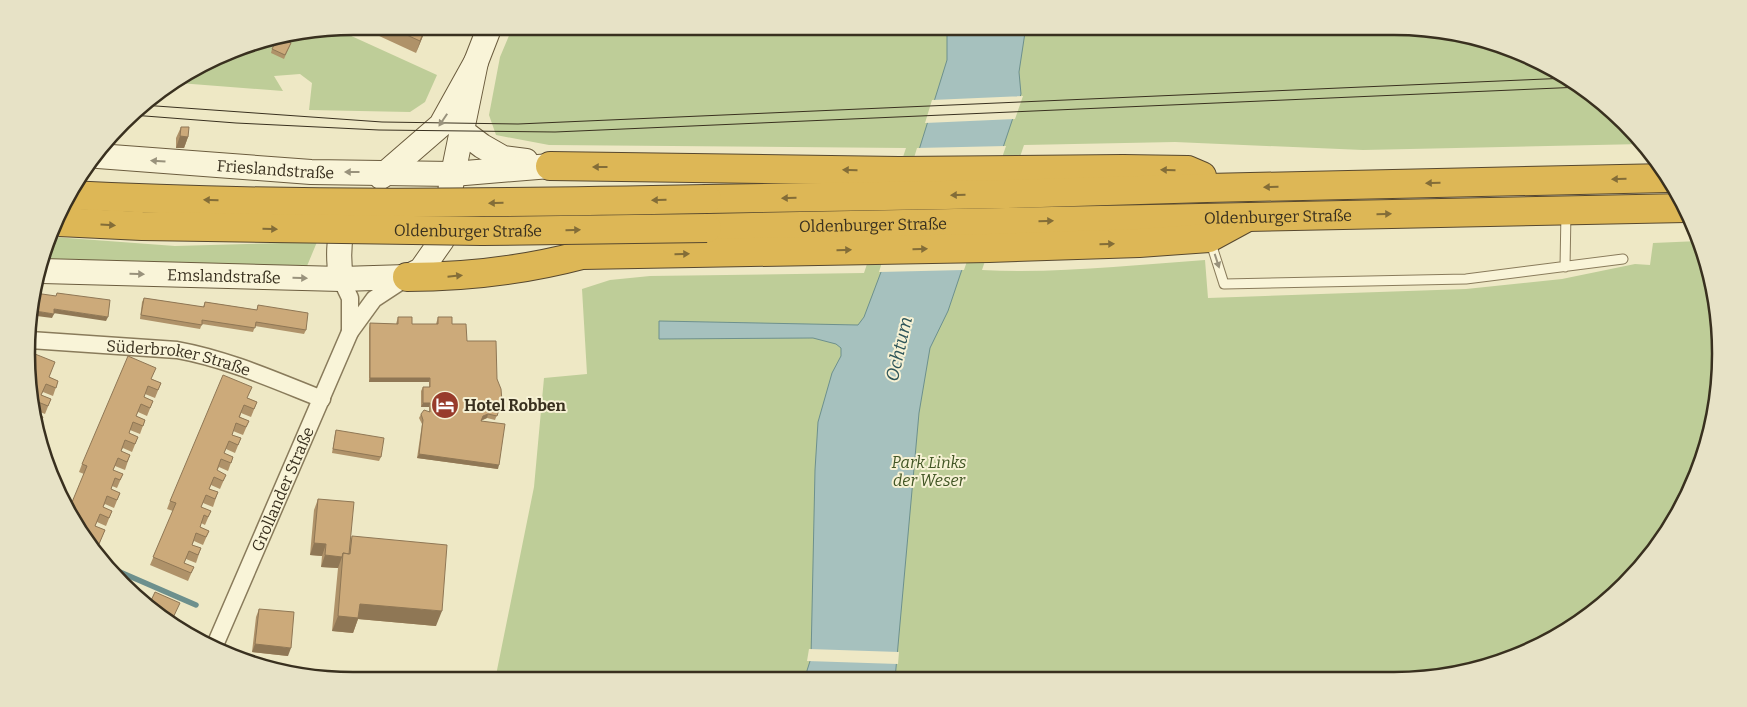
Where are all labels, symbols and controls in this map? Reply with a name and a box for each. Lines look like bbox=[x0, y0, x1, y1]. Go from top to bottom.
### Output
one-way arrow bbox=[438, 113, 448, 127]
street label: Frieslandstraße bbox=[216, 155, 334, 182]
one-way arrow bbox=[149, 156, 165, 164]
one-way arrow bbox=[592, 162, 608, 170]
one-way arrow bbox=[842, 166, 858, 174]
one-way arrow bbox=[1160, 166, 1176, 174]
one-way arrow bbox=[344, 168, 360, 176]
one-way arrow bbox=[1611, 175, 1627, 183]
one-way arrow bbox=[1425, 179, 1441, 187]
one-way arrow bbox=[1263, 183, 1279, 191]
one-way arrow bbox=[950, 191, 966, 199]
one-way arrow bbox=[781, 194, 797, 202]
one-way arrow bbox=[203, 196, 219, 204]
one-way arrow bbox=[650, 196, 666, 204]
one-way arrow bbox=[488, 199, 504, 207]
street label: Oldenburger Straße bbox=[1204, 205, 1352, 227]
one-way arrow bbox=[1376, 210, 1392, 218]
street label: Oldenburger Straße bbox=[799, 214, 947, 236]
one-way arrow bbox=[1038, 217, 1054, 225]
street label: Oldenburger Straße bbox=[394, 220, 542, 241]
one-way arrow bbox=[100, 221, 116, 229]
one-way arrow bbox=[262, 225, 278, 233]
one-way arrow bbox=[565, 226, 581, 234]
one-way arrow bbox=[1099, 240, 1115, 248]
one-way arrow bbox=[912, 245, 928, 253]
one-way arrow bbox=[836, 246, 852, 254]
one-way arrow bbox=[674, 249, 690, 257]
one-way arrow bbox=[1214, 254, 1221, 269]
street label: Emslandstraße bbox=[167, 265, 281, 287]
one-way arrow bbox=[129, 270, 145, 278]
one-way arrow bbox=[448, 272, 464, 280]
one-way arrow bbox=[292, 274, 308, 282]
water label: Ochtum bbox=[881, 315, 917, 383]
street label: Süderbroker Straße bbox=[106, 336, 253, 380]
hotel icon: Hotel Robben bbox=[430, 390, 460, 420]
place label: Hotel Robben bbox=[464, 396, 567, 415]
street label: Grollander Straße bbox=[247, 424, 318, 554]
park label: Park Links der Weser bbox=[892, 453, 967, 490]

